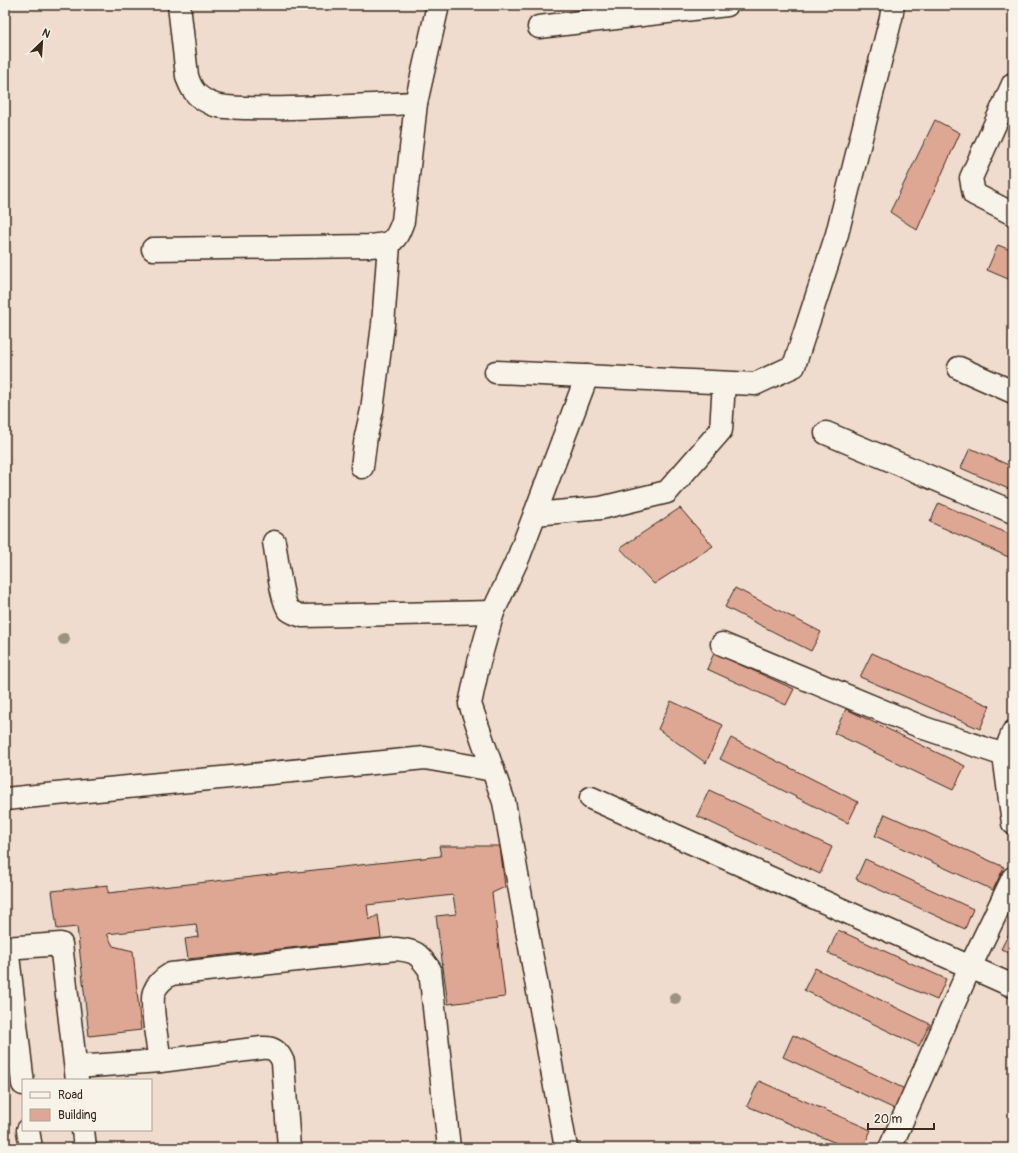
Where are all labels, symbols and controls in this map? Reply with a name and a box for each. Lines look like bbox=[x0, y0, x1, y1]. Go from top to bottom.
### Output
north arrow bbox=[22, 22, 62, 62]
text: N bbox=[40, 26, 53, 41]
legend bbox=[22, 1079, 152, 1131]
text: Road bbox=[58, 1088, 83, 1103]
scale bar bbox=[868, 1105, 934, 1131]
text: Building bbox=[58, 1108, 97, 1123]
text: 20 m bbox=[874, 1112, 903, 1127]

